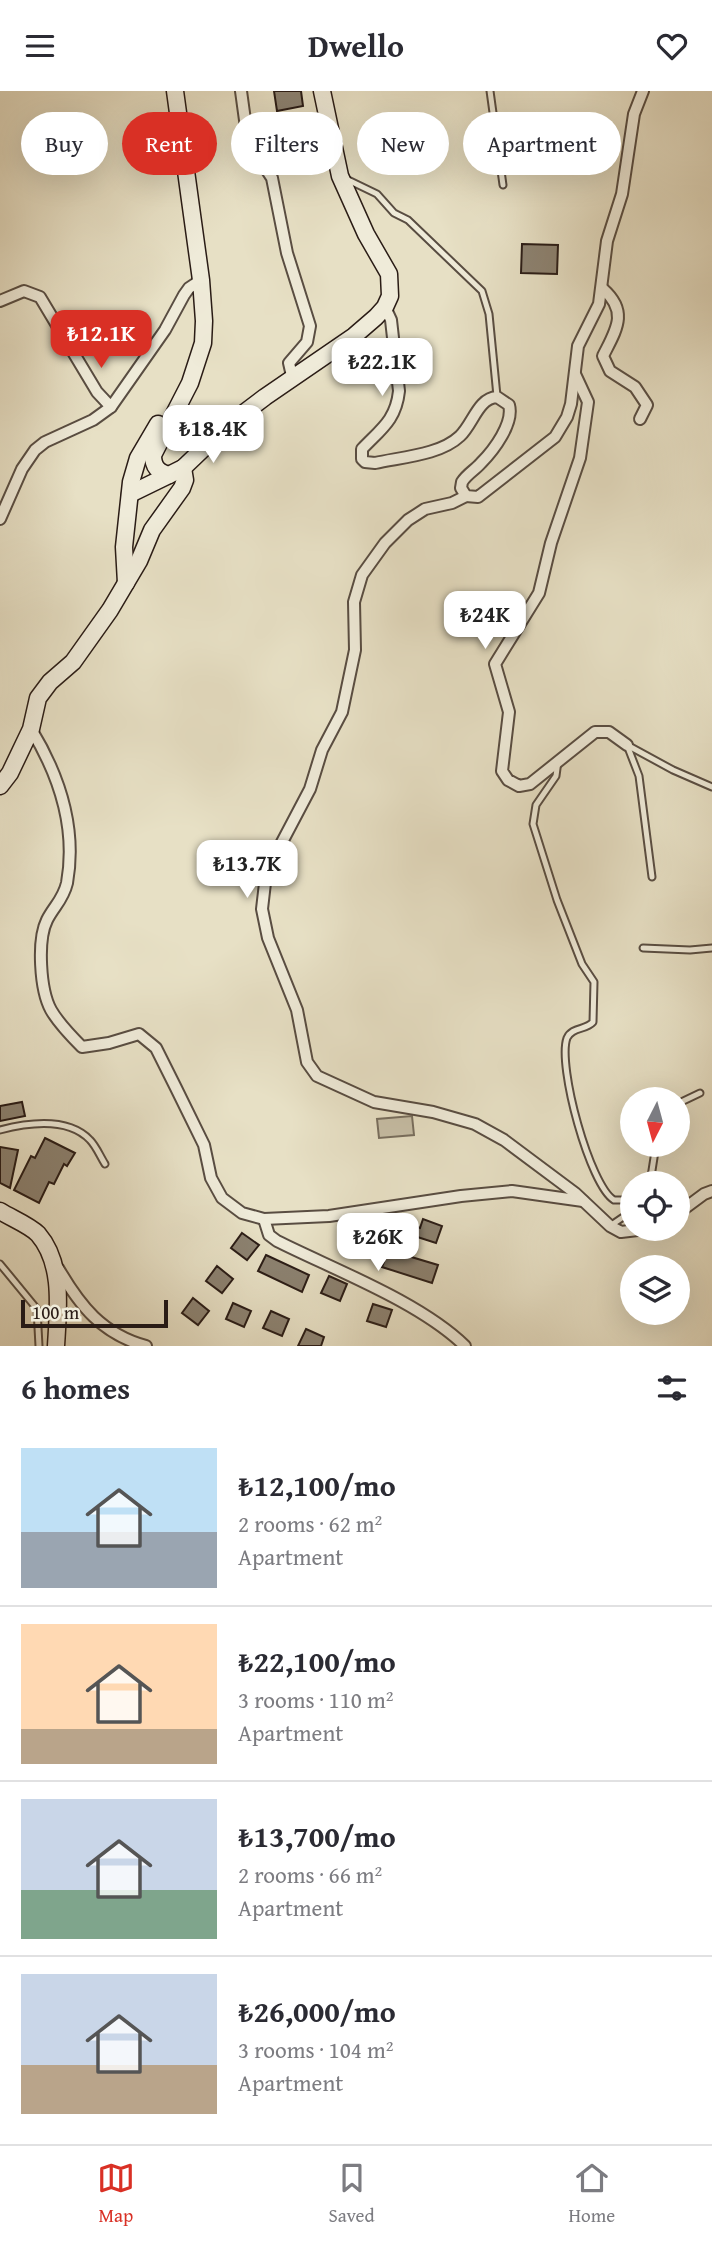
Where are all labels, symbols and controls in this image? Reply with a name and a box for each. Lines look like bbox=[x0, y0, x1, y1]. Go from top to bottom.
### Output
text: Dwello bbox=[308, 22, 404, 69]
icon: menu bbox=[21, 27, 59, 65]
icon: heart bbox=[653, 27, 691, 65]
chip: Buy bbox=[21, 112, 108, 175]
chip: Rent bbox=[122, 112, 217, 175]
chip: Filters bbox=[231, 112, 343, 175]
chip: New bbox=[357, 112, 449, 175]
chip: Apartment bbox=[463, 112, 621, 175]
pin: ₺12.1K bbox=[44, 310, 158, 370]
text: ₺12.1K bbox=[67, 316, 135, 349]
pin: ₺22.1K bbox=[325, 338, 439, 398]
text: ₺22.1K bbox=[348, 344, 416, 377]
pin: ₺18.4K bbox=[156, 405, 270, 465]
text: ₺18.4K bbox=[179, 411, 247, 444]
pin: ₺24K bbox=[444, 591, 526, 651]
text: ₺24K bbox=[460, 597, 510, 630]
pin: ₺13.7K bbox=[190, 841, 304, 900]
text: ₺13.7K bbox=[213, 846, 281, 879]
north arrow bbox=[620, 1087, 690, 1157]
map controls bbox=[620, 1087, 690, 1325]
button: locate bbox=[620, 1171, 690, 1241]
pin: ₺26K bbox=[337, 1213, 419, 1273]
text: ₺26K bbox=[353, 1219, 403, 1252]
button: layers bbox=[620, 1255, 690, 1325]
scale bar bbox=[21, 1297, 168, 1329]
text: 100 m bbox=[32, 1298, 79, 1326]
text: 6 homes bbox=[21, 1366, 130, 1410]
icon: filters bbox=[653, 1369, 691, 1407]
text: ₺12,100/mo bbox=[238, 1463, 396, 1507]
icon: home bbox=[77, 1476, 161, 1560]
text: 2 rooms · 62 m² bbox=[238, 1507, 382, 1540]
text: Apartment bbox=[238, 1540, 343, 1573]
text: ₺22,100/mo bbox=[238, 1639, 396, 1683]
icon: home bbox=[77, 1652, 161, 1736]
text: 3 rooms · 110 m² bbox=[238, 1683, 393, 1716]
text: Apartment bbox=[238, 1716, 343, 1749]
text: ₺13,700/mo bbox=[238, 1814, 396, 1858]
icon: home bbox=[77, 1827, 161, 1911]
text: 2 rooms · 66 m² bbox=[238, 1858, 382, 1891]
text: Apartment bbox=[238, 1891, 343, 1924]
text: ₺26,000/mo bbox=[238, 1989, 396, 2033]
icon: home bbox=[77, 2002, 161, 2086]
text: 3 rooms · 104 m² bbox=[238, 2033, 393, 2066]
text: Apartment bbox=[238, 2066, 343, 2099]
tab: Map bbox=[97, 2159, 135, 2229]
tab: Saved bbox=[329, 2159, 375, 2229]
tab: Home bbox=[568, 2159, 615, 2229]

